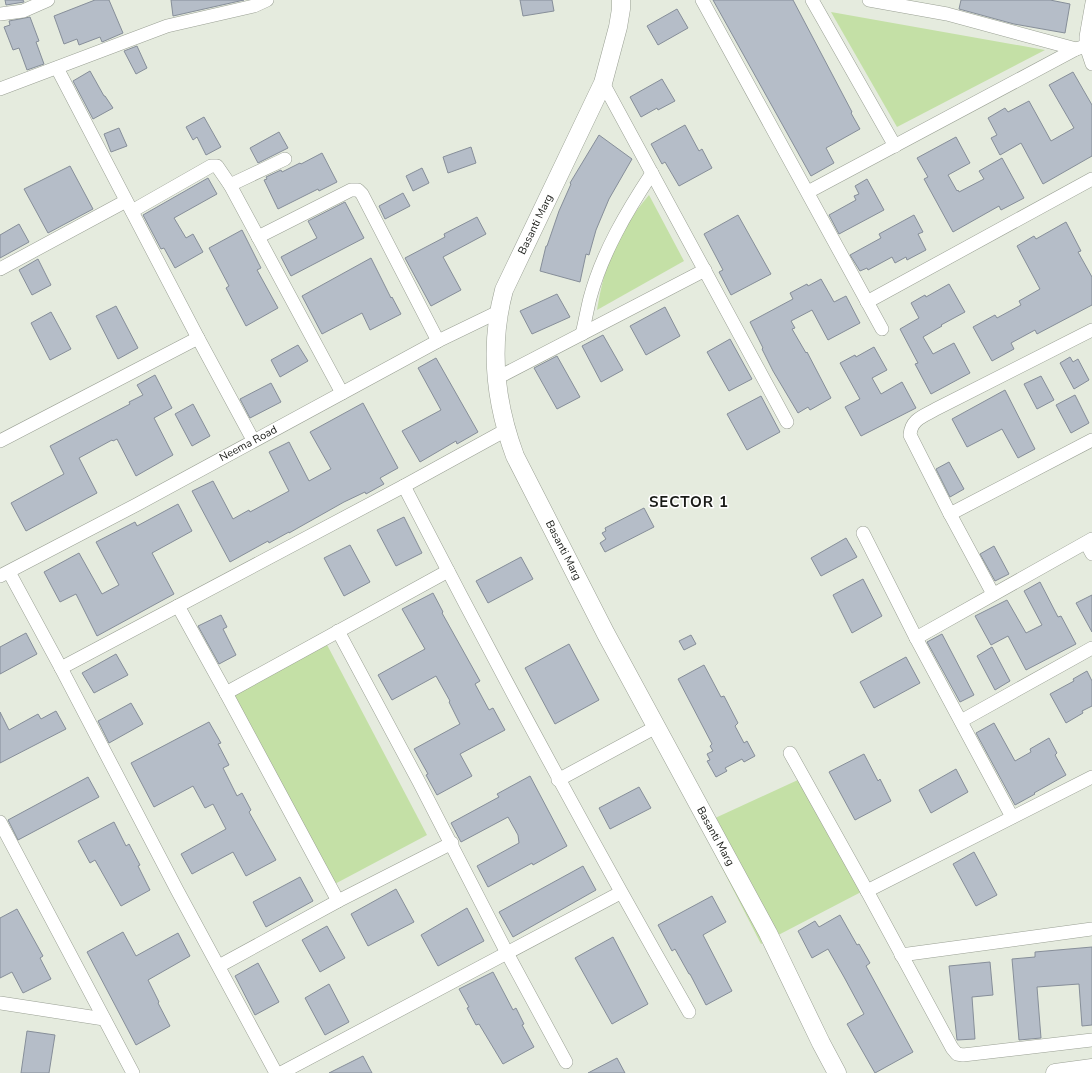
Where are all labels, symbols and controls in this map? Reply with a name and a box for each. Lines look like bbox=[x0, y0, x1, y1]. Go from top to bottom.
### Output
street label: Basanti Marg bbox=[514, 192, 557, 257]
street label: Neema Road bbox=[217, 422, 280, 465]
district label: SECTOR 1 bbox=[649, 492, 729, 512]
street label: Basanti Marg bbox=[542, 518, 585, 583]
street label: Basanti Marg bbox=[693, 804, 738, 868]

